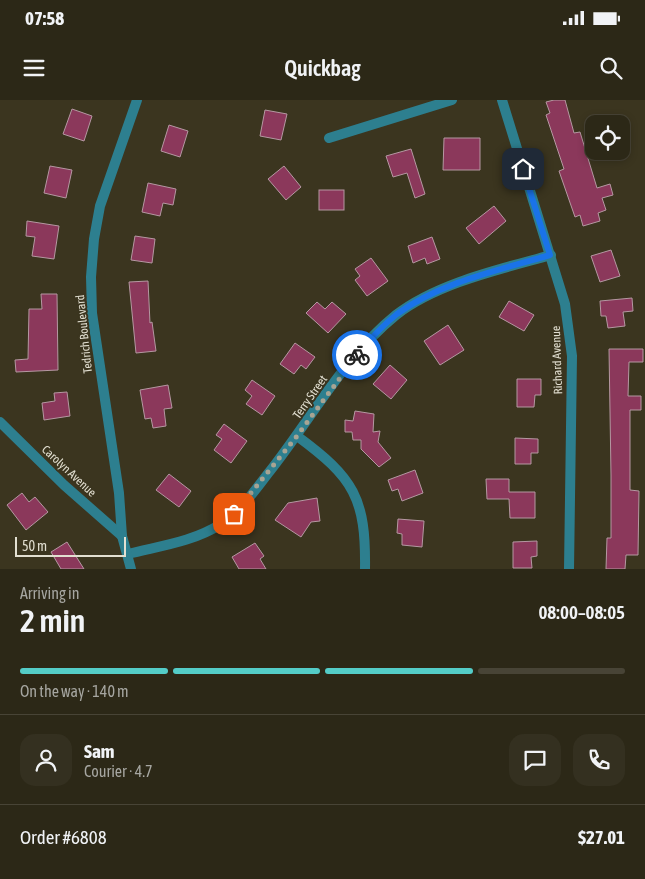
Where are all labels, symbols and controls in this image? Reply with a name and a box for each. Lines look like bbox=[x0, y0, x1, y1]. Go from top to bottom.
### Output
text: 07:58 bbox=[25, 7, 64, 29]
icon: menu bbox=[20, 54, 48, 82]
icon: search bbox=[597, 54, 625, 82]
text: Quickbag bbox=[284, 55, 361, 81]
map controls bbox=[585, 115, 630, 160]
button: locate bbox=[585, 115, 630, 160]
pin bbox=[502, 148, 544, 190]
icon: home bbox=[509, 155, 537, 183]
street label: Tedrich Boulevard bbox=[73, 294, 95, 374]
street label: Richard Avenue bbox=[549, 325, 565, 395]
courier bbox=[332, 330, 382, 380]
icon: bike bbox=[343, 341, 371, 369]
street label: Terry Street bbox=[290, 372, 330, 421]
street label: Carolyn Avenue bbox=[39, 442, 99, 500]
pin bbox=[213, 493, 255, 535]
icon: bag bbox=[220, 500, 248, 528]
scale bar bbox=[15, 534, 126, 557]
text: 50 m bbox=[22, 538, 47, 554]
text: Arriving in bbox=[20, 584, 80, 602]
text: 08:00–08:05 bbox=[538, 601, 625, 623]
text: 2 min bbox=[20, 602, 85, 639]
text: On the way · 140 m bbox=[20, 682, 129, 700]
button: person bbox=[20, 734, 72, 786]
button: chat bbox=[509, 734, 561, 786]
button: phone bbox=[573, 734, 625, 786]
text: Sam bbox=[84, 740, 115, 762]
text: Courier · 4.7 bbox=[84, 762, 153, 780]
text: Order #6808 bbox=[20, 826, 107, 848]
text: $27.01 bbox=[578, 826, 625, 848]

